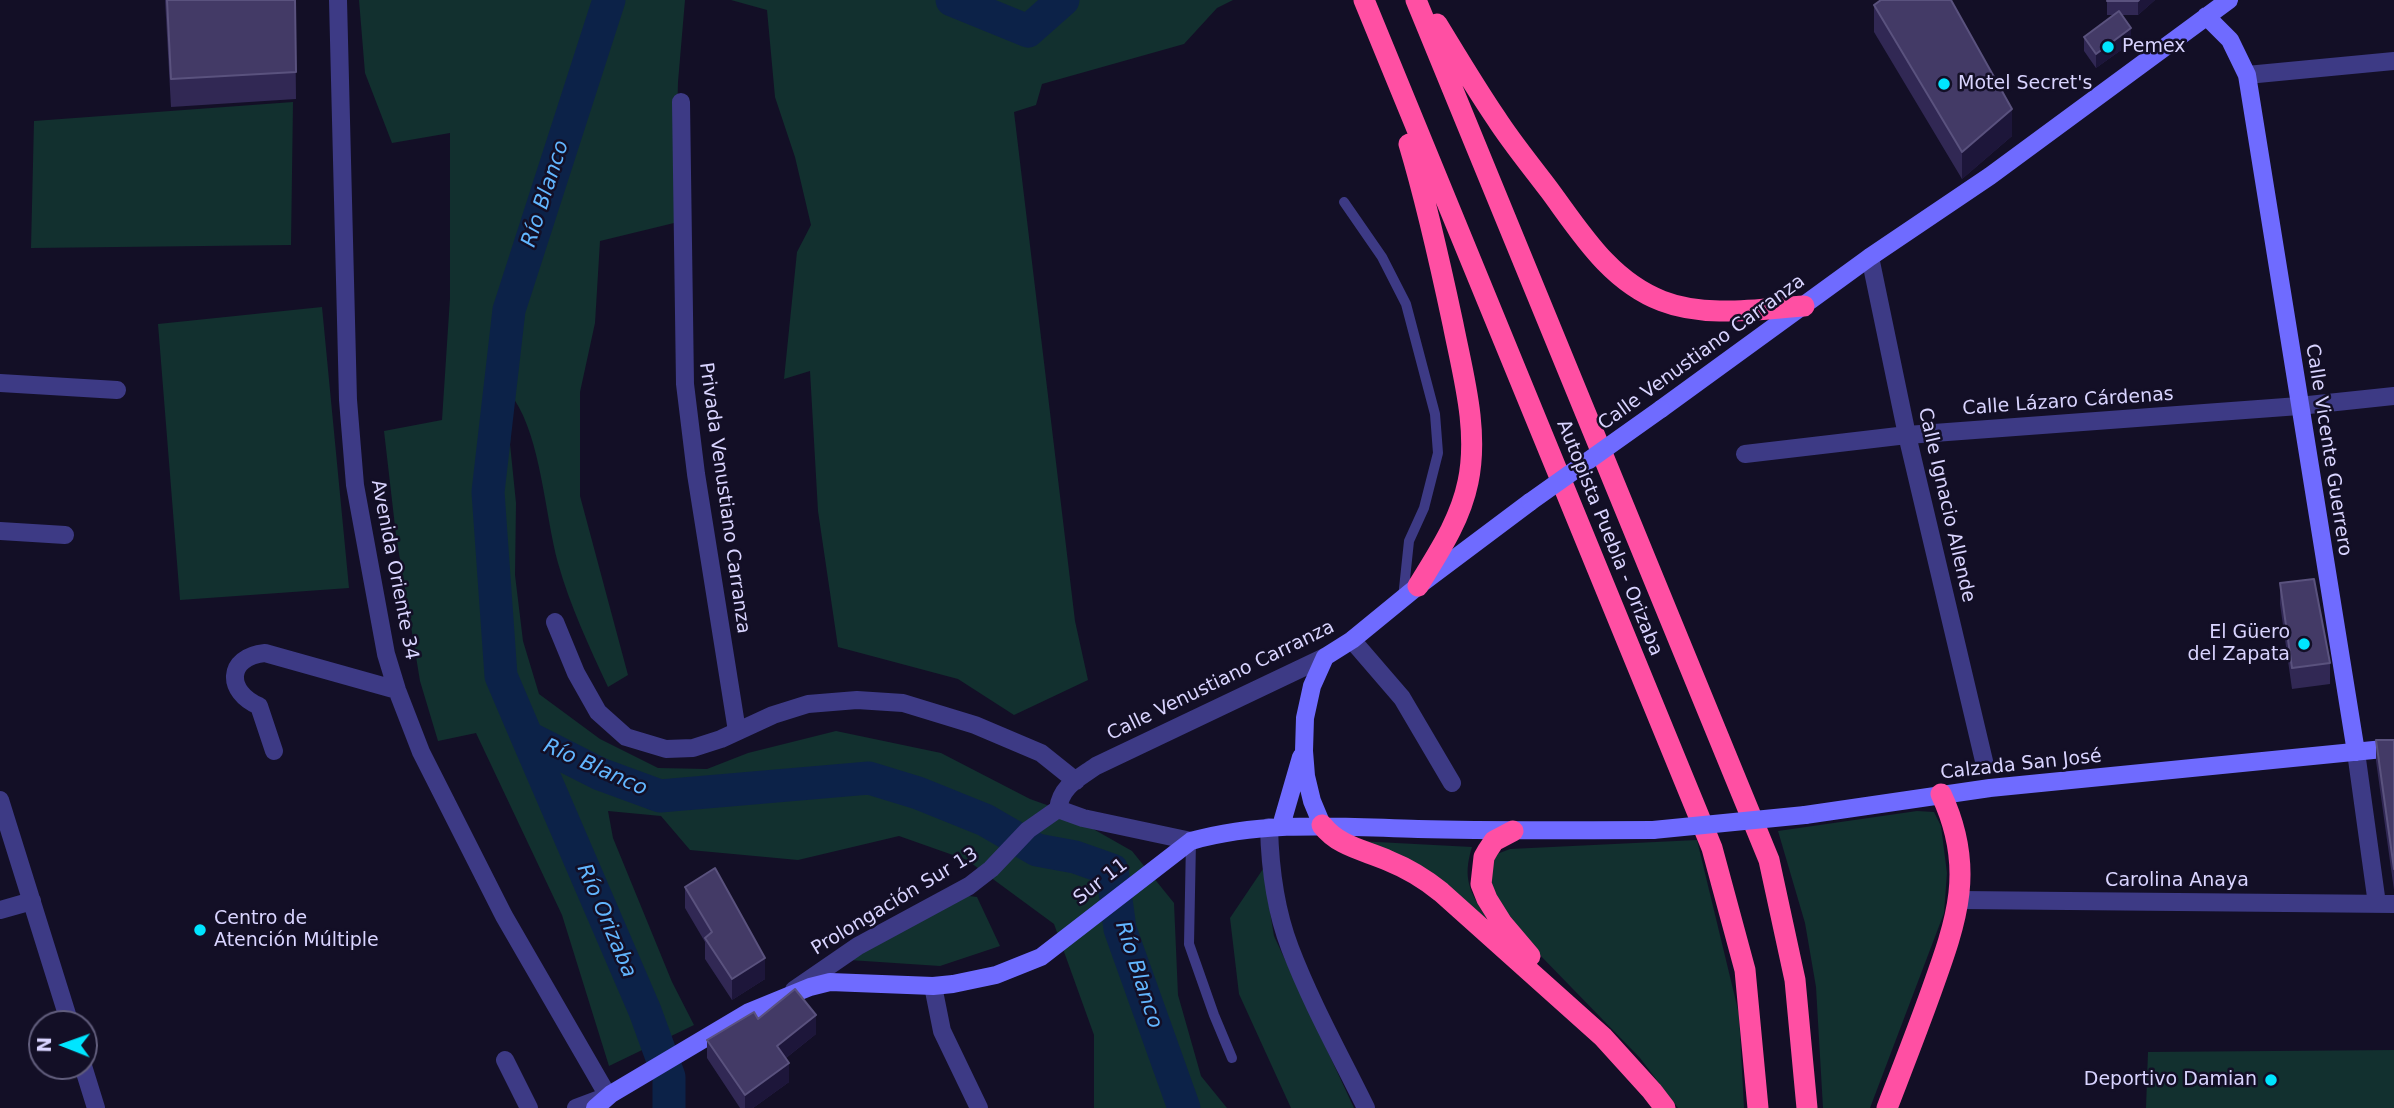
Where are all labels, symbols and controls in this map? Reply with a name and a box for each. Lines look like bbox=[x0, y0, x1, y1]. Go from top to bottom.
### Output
place label: Pemex bbox=[2122, 36, 2186, 58]
marker: Pemex bbox=[2100, 39, 2116, 55]
place label: Motel Secret's bbox=[1958, 73, 2092, 95]
marker: Motel Secret's bbox=[1936, 76, 1952, 92]
water label: Río Blanco bbox=[517, 137, 575, 251]
street label: Calle Venustiano Carranza bbox=[1594, 270, 1810, 436]
street label: Calle Vicente Guerrero bbox=[2300, 342, 2356, 558]
street label: Privada Venustiano Carranza bbox=[694, 361, 754, 635]
street label: Calle Lázaro Cárdenas bbox=[1962, 383, 2174, 421]
street label: Calle Ignacio Allende bbox=[1913, 405, 1979, 605]
street label: Autopista Puebla - Orizaba bbox=[1551, 417, 1667, 659]
street label: Avenida Oriente 34 bbox=[365, 478, 423, 662]
street label: Calle Venustiano Carranza bbox=[1104, 616, 1338, 746]
place label: El Güero del Zapata bbox=[2187, 622, 2290, 666]
marker: El Güero del Zapata bbox=[2296, 636, 2312, 652]
water label: Río Blanco bbox=[539, 734, 651, 802]
street label: Calzada San José bbox=[1939, 745, 2103, 785]
street label: Prolongación Sur 13 bbox=[808, 843, 982, 961]
street label: Sur 11 bbox=[1070, 854, 1132, 910]
water label: Río Orizaba bbox=[571, 860, 641, 982]
street label: Carolina Anaya bbox=[2105, 870, 2249, 892]
place label: Centro de Atención Múltiple bbox=[214, 908, 379, 952]
water label: Río Blanco bbox=[1109, 918, 1167, 1032]
marker: Centro de Atención Múltiple bbox=[192, 922, 208, 938]
north arrow bbox=[28, 1010, 98, 1080]
text: N bbox=[33, 1037, 55, 1053]
place label: Deportivo Damian bbox=[2084, 1069, 2257, 1091]
marker: Deportivo Damian bbox=[2263, 1072, 2279, 1088]

